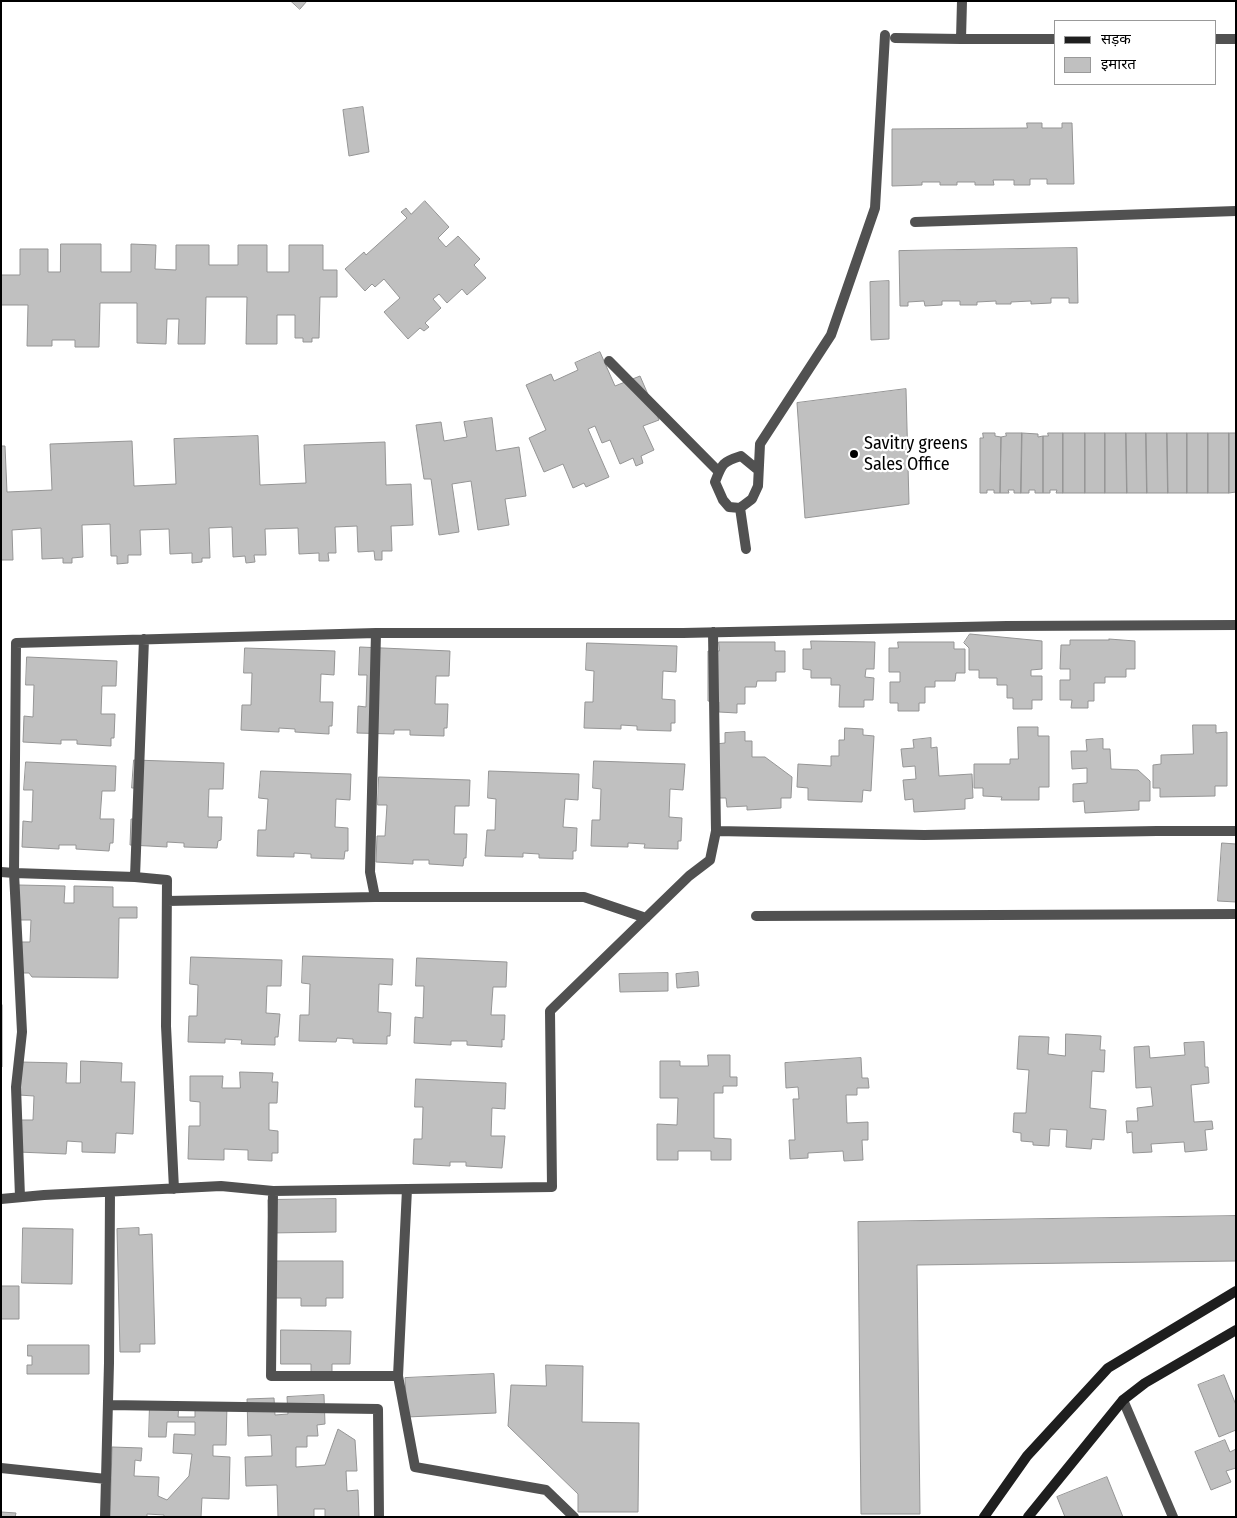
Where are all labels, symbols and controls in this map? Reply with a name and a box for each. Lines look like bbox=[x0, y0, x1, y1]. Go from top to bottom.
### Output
legend bbox=[1054, 20, 1217, 85]
text: सड़क bbox=[1101, 30, 1131, 48]
text: इमारत bbox=[1101, 55, 1136, 73]
place label: Savitry greens Sales Office bbox=[864, 433, 968, 476]
marker: Savitry greens Sales Office bbox=[848, 448, 860, 460]

